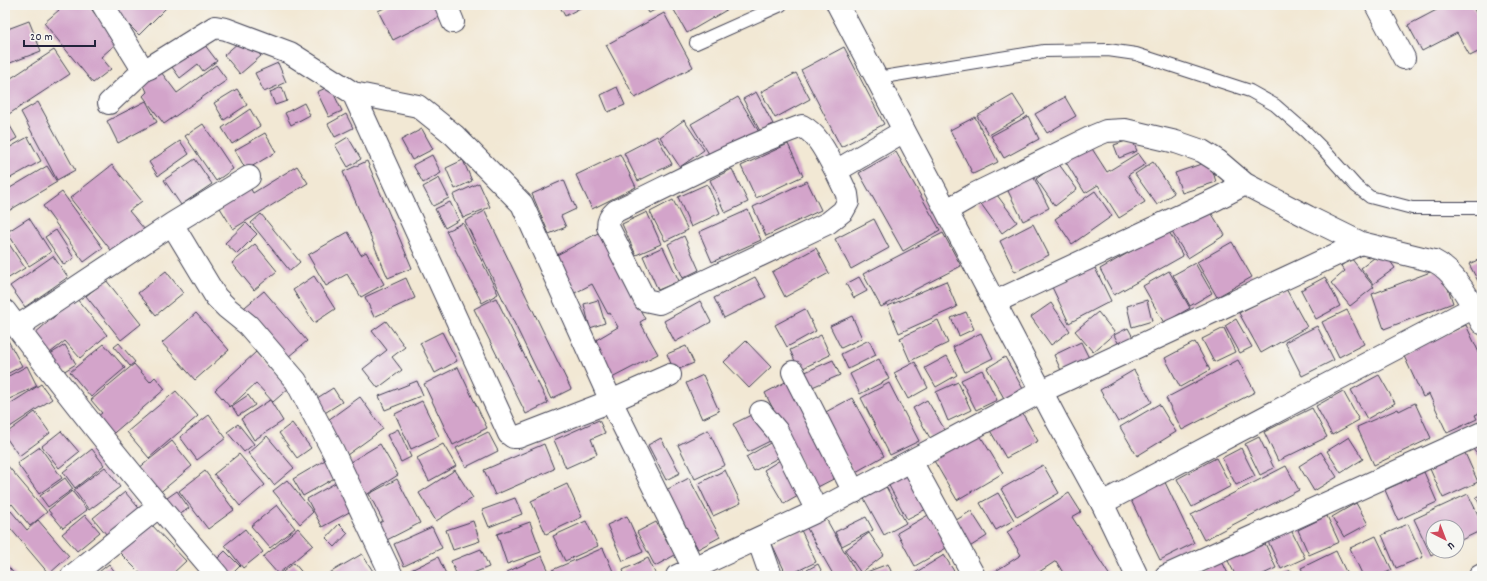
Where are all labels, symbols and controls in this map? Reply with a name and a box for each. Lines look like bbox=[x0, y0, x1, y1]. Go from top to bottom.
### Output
scale bar bbox=[24, 22, 95, 48]
text: 20 m bbox=[30, 29, 53, 46]
north arrow bbox=[1425, 519, 1465, 559]
text: U bbox=[1443, 537, 1458, 553]

